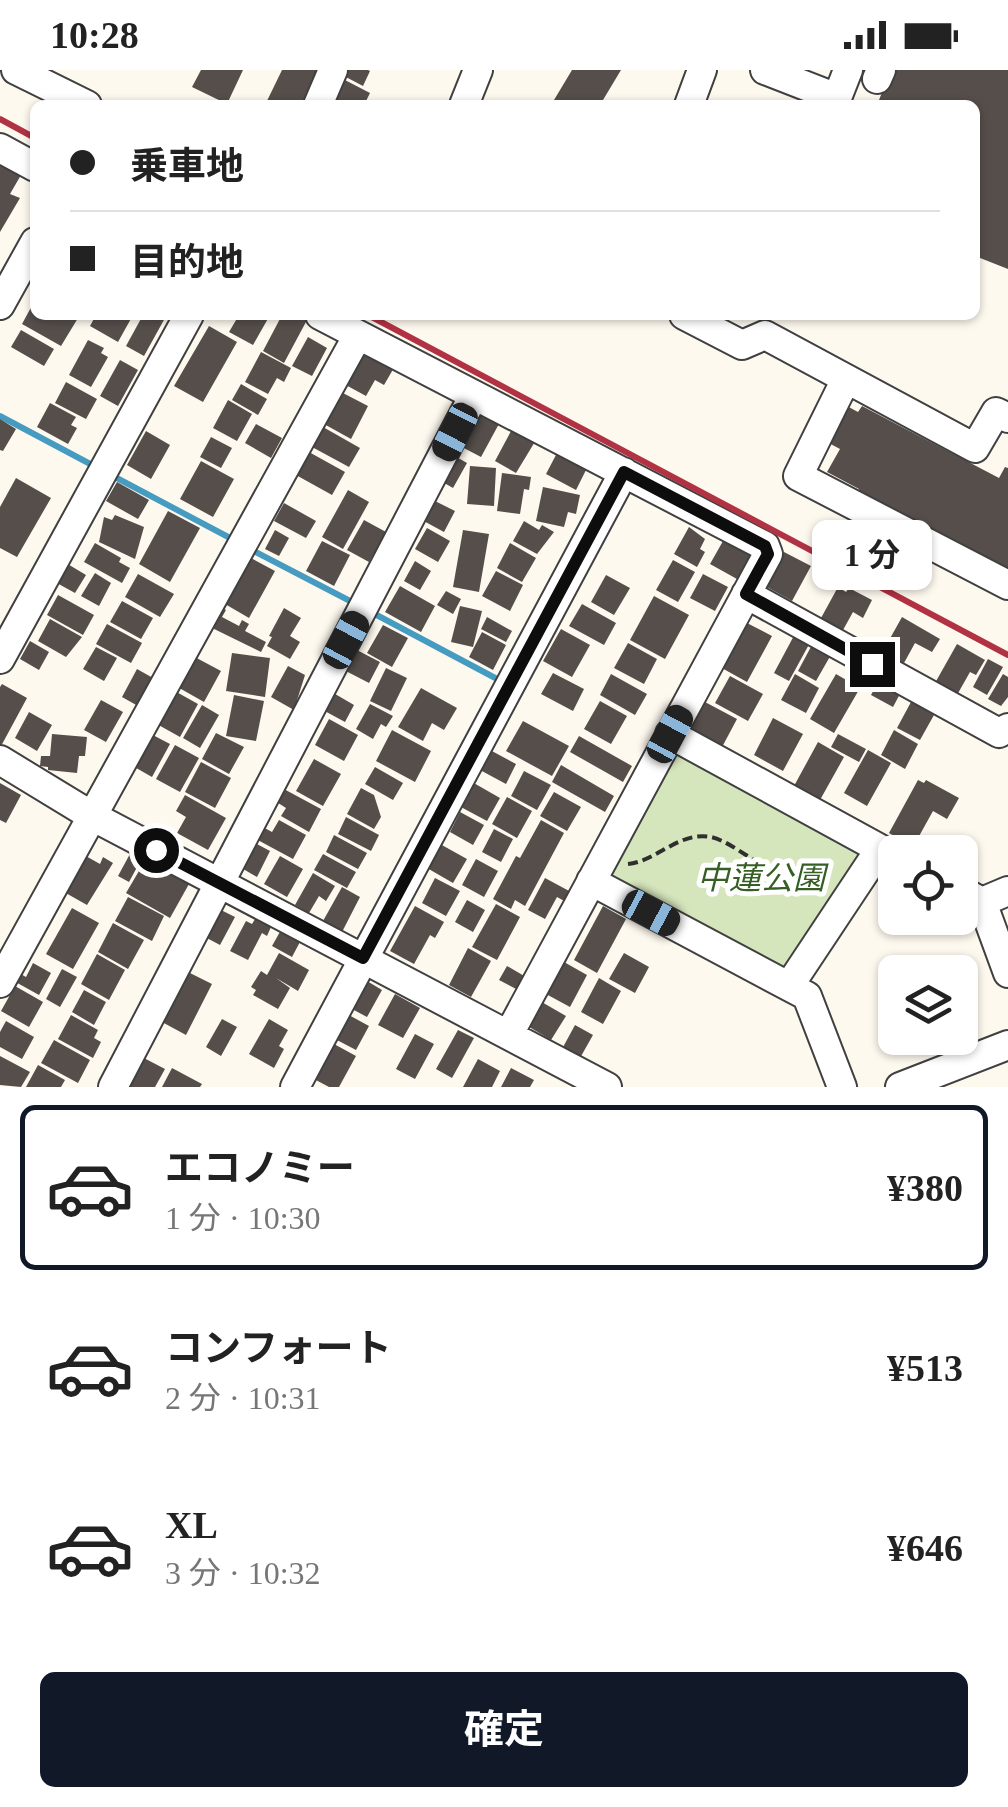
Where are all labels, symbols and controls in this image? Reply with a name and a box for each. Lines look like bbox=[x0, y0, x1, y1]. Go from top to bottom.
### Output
text: 10:28 bbox=[50, 14, 139, 56]
text: 乗車地 bbox=[130, 145, 244, 187]
text: 目的地 bbox=[130, 241, 244, 283]
car bbox=[428, 398, 482, 466]
callout: 1 分 bbox=[812, 519, 932, 589]
text: 1 分 bbox=[844, 537, 900, 573]
car bbox=[319, 606, 373, 674]
route end bbox=[850, 642, 895, 687]
car bbox=[643, 700, 697, 768]
route start bbox=[134, 828, 179, 873]
map controls bbox=[878, 835, 978, 1055]
button: locate bbox=[878, 835, 978, 935]
park label: 中蓮公園 bbox=[697, 860, 829, 896]
car bbox=[617, 886, 685, 940]
button: layers bbox=[878, 955, 978, 1055]
icon: car bbox=[45, 1143, 135, 1233]
text: エコノミー bbox=[165, 1147, 355, 1189]
text: ¥380 bbox=[887, 1167, 963, 1209]
text: 1 分 · 10:30 bbox=[165, 1200, 321, 1236]
icon: car bbox=[45, 1323, 135, 1413]
text: コンフォート bbox=[165, 1327, 392, 1369]
text: ¥513 bbox=[887, 1347, 963, 1389]
text: 2 分 · 10:31 bbox=[165, 1380, 321, 1416]
icon: car bbox=[45, 1503, 135, 1593]
text: XL bbox=[165, 1504, 218, 1546]
text: ¥646 bbox=[887, 1527, 963, 1569]
text: 3 分 · 10:32 bbox=[165, 1555, 321, 1591]
button: 確定 bbox=[40, 1672, 968, 1787]

